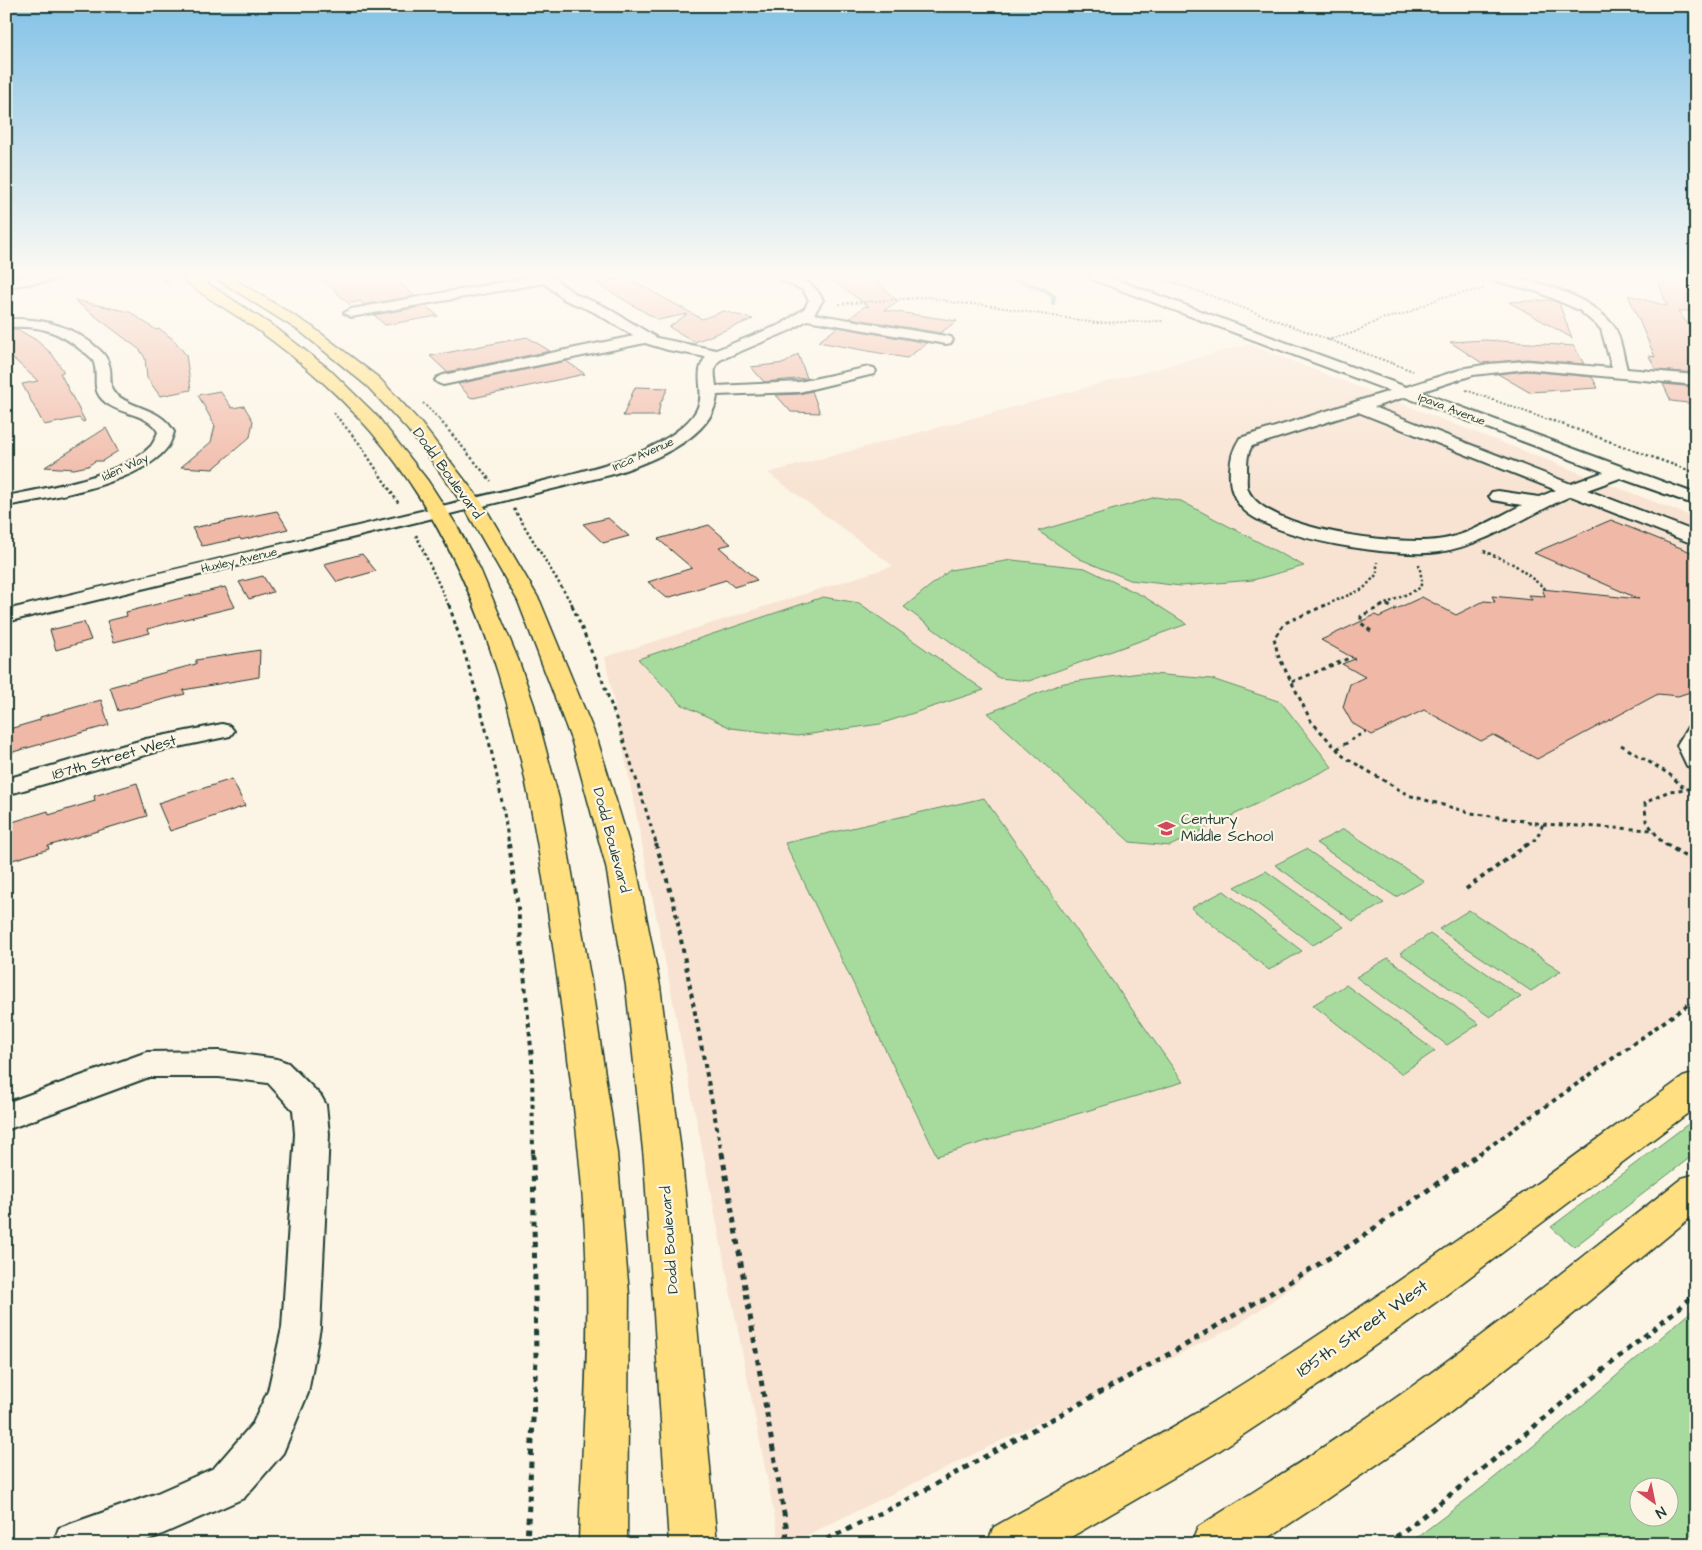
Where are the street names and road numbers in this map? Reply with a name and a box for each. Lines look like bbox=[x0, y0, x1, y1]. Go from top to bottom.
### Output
street label: Ipava Avenue bbox=[1416, 389, 1488, 430]
street label: Dodd Boulevard bbox=[407, 423, 488, 523]
street label: Inca Avenue bbox=[610, 433, 677, 476]
street label: Iden Way bbox=[99, 449, 152, 486]
street label: Huxley Avenue bbox=[199, 543, 280, 578]
street label: 187th Street West bbox=[49, 730, 179, 785]
street label: Dodd Boulevard bbox=[587, 785, 636, 895]
street label: Dodd Boulevard bbox=[655, 1185, 684, 1295]
street label: 185th Street West bbox=[1291, 1273, 1434, 1383]

